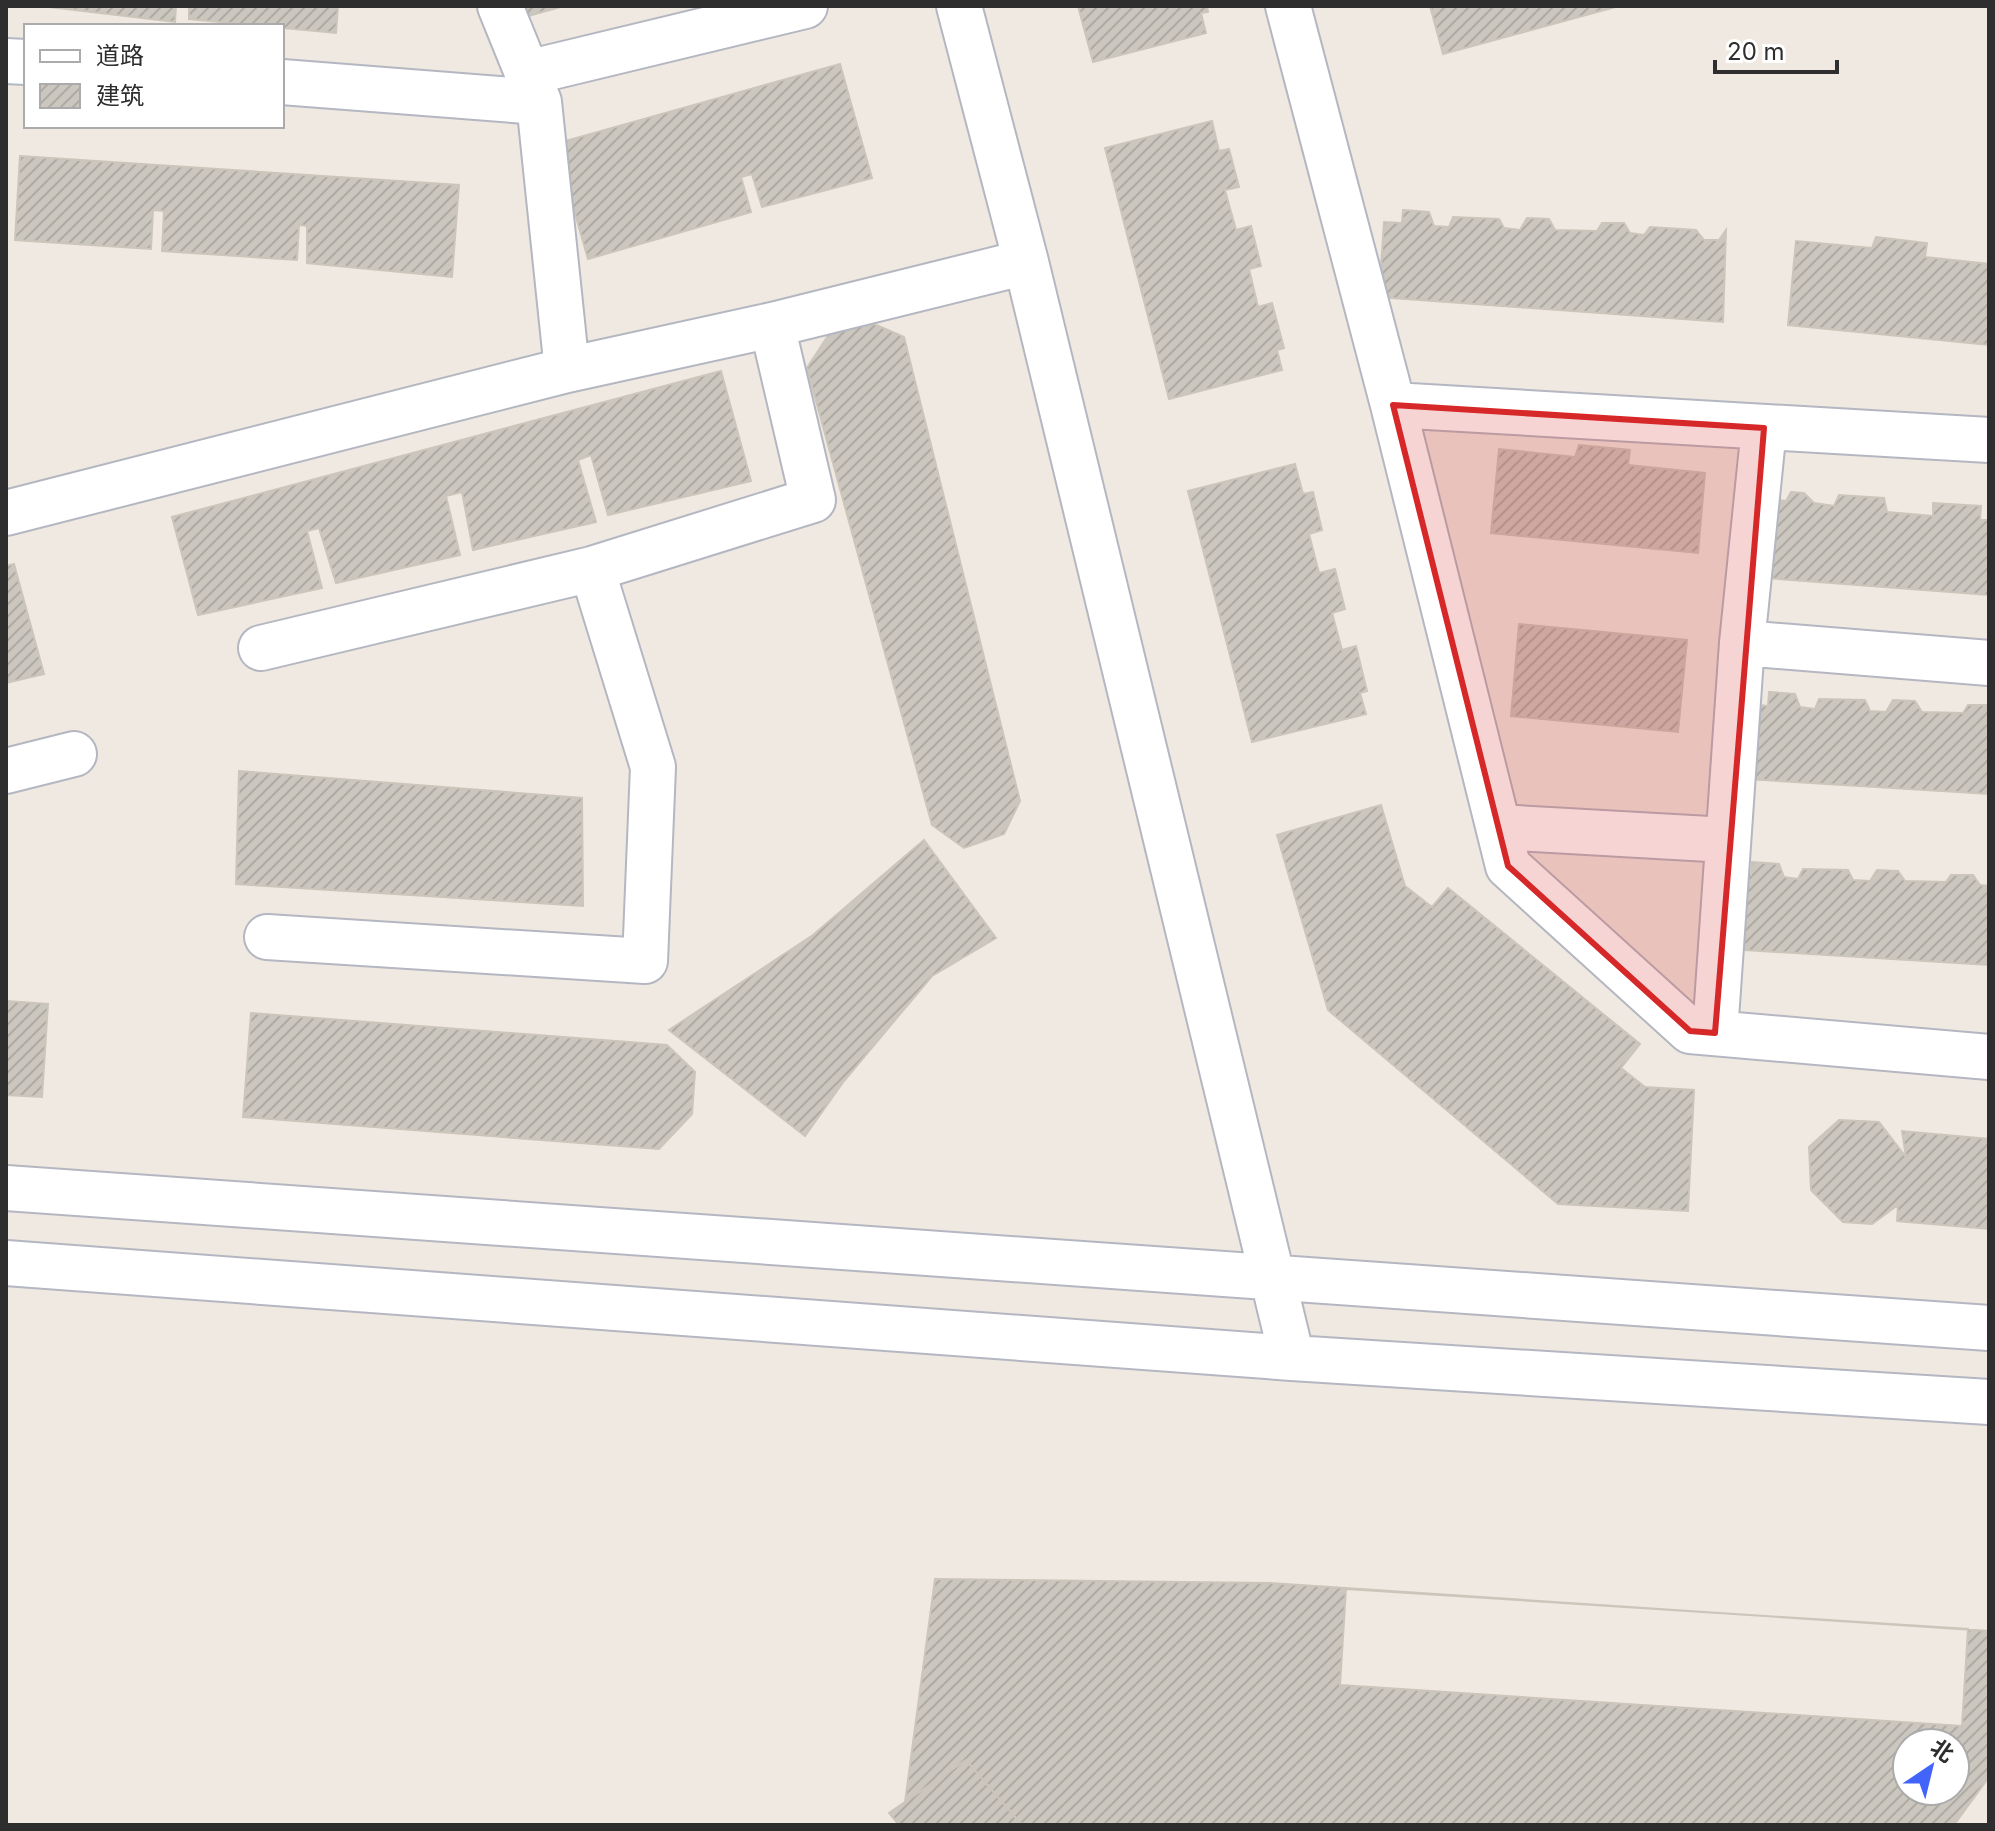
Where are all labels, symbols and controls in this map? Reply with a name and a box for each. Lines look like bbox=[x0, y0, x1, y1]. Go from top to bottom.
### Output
legend bbox=[24, 24, 284, 128]
scale bar bbox=[1715, 24, 1837, 74]
text: 20 m bbox=[1727, 37, 1785, 66]
text: 道路 bbox=[96, 41, 144, 70]
text: 建筑 bbox=[96, 81, 144, 110]
north arrow bbox=[1891, 1727, 1971, 1807]
text: 北 bbox=[1926, 1734, 1959, 1768]

